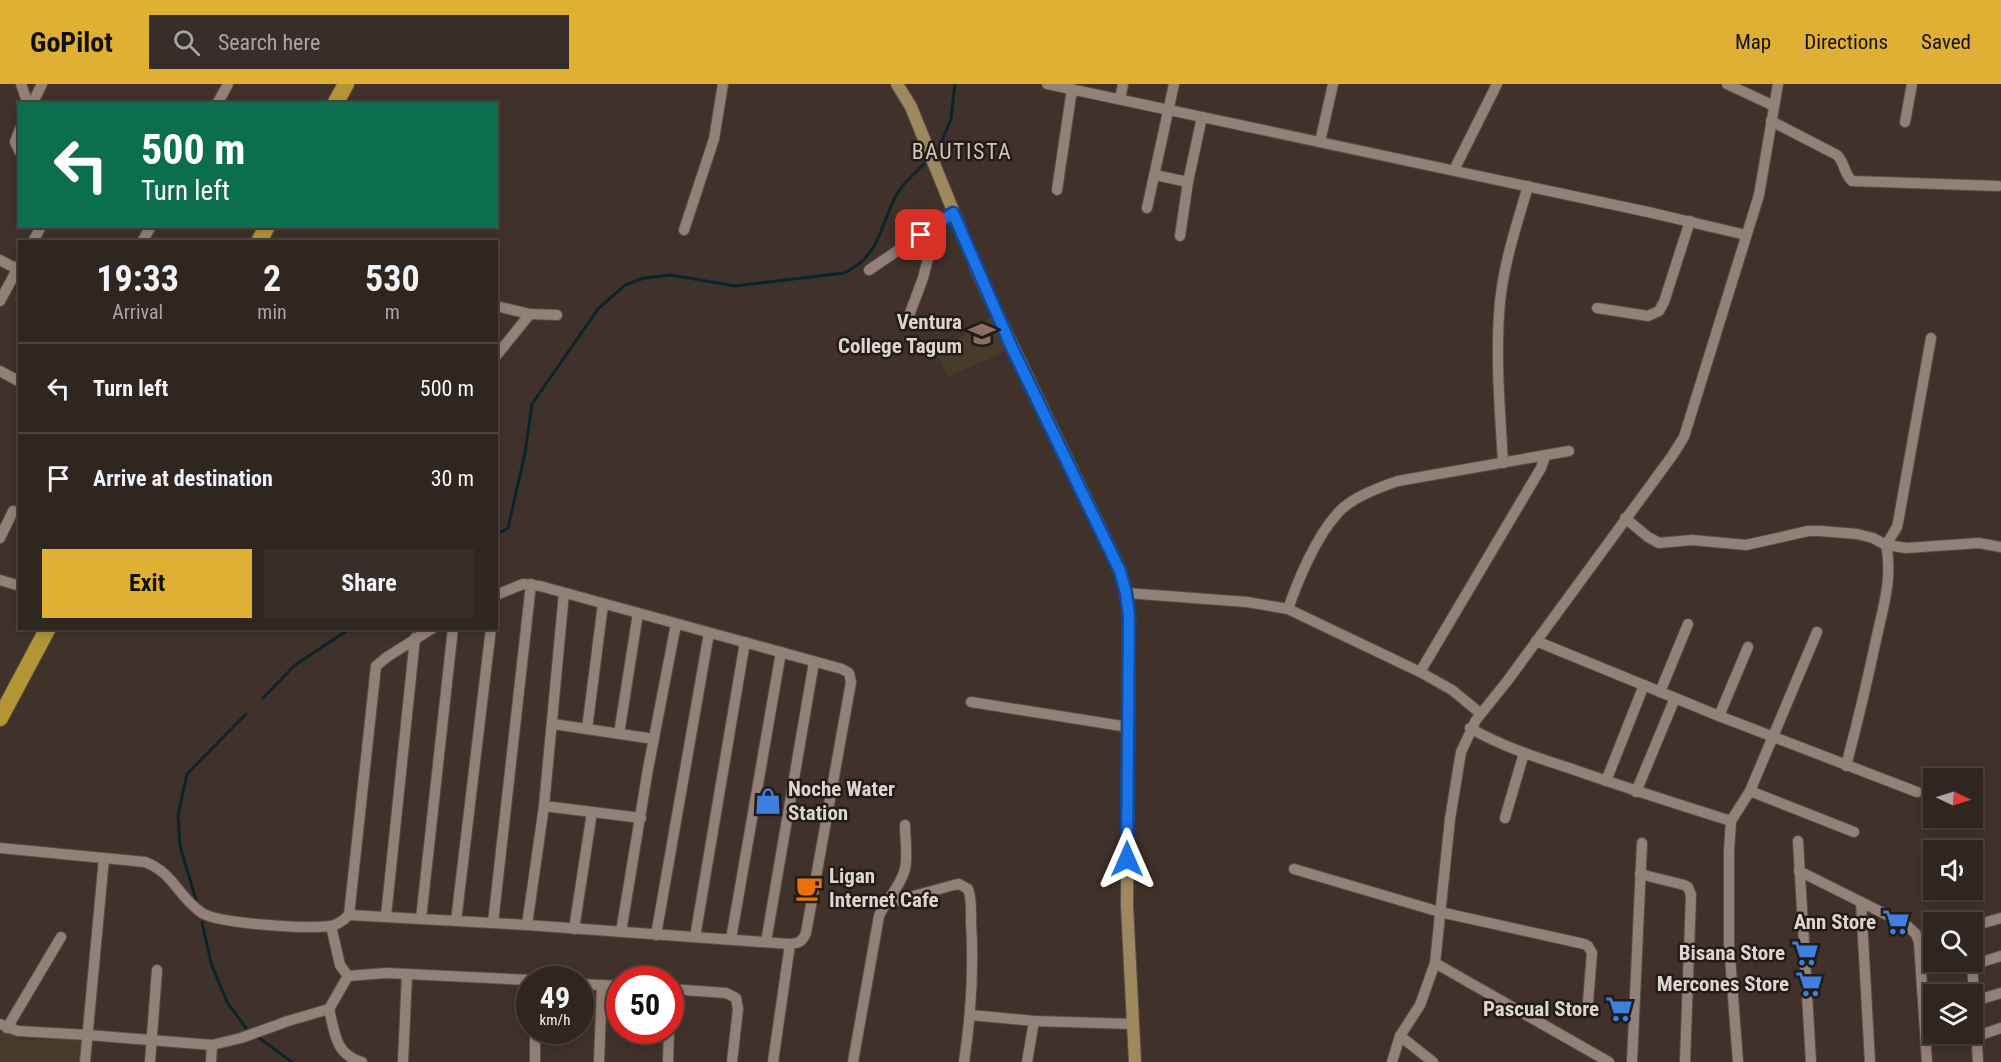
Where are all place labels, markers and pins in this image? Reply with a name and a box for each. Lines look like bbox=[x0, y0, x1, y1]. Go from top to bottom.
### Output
pin bbox=[895, 209, 946, 260]
place label: Ventura College Tagum bbox=[838, 310, 962, 358]
school or university icon: Ventura College Tagum bbox=[967, 319, 997, 349]
place label: Noche Water Station bbox=[788, 777, 895, 825]
shop icon: Noche Water Station bbox=[753, 786, 783, 816]
place label: Ligan Internet Cafe bbox=[829, 864, 939, 912]
cafe icon: Ligan Internet Cafe bbox=[794, 873, 824, 903]
supermarket icon: Ann Store bbox=[1881, 907, 1911, 937]
place label: Ann Store bbox=[1794, 910, 1876, 934]
supermarket icon: Bisana Store bbox=[1790, 938, 1820, 968]
place label: Bisana Store bbox=[1679, 941, 1785, 965]
supermarket icon: Mercones Store bbox=[1794, 969, 1824, 999]
place label: Mercones Store bbox=[1657, 972, 1789, 996]
supermarket icon: Pascual Store bbox=[1604, 994, 1634, 1024]
place label: Pascual Store bbox=[1483, 997, 1599, 1021]

